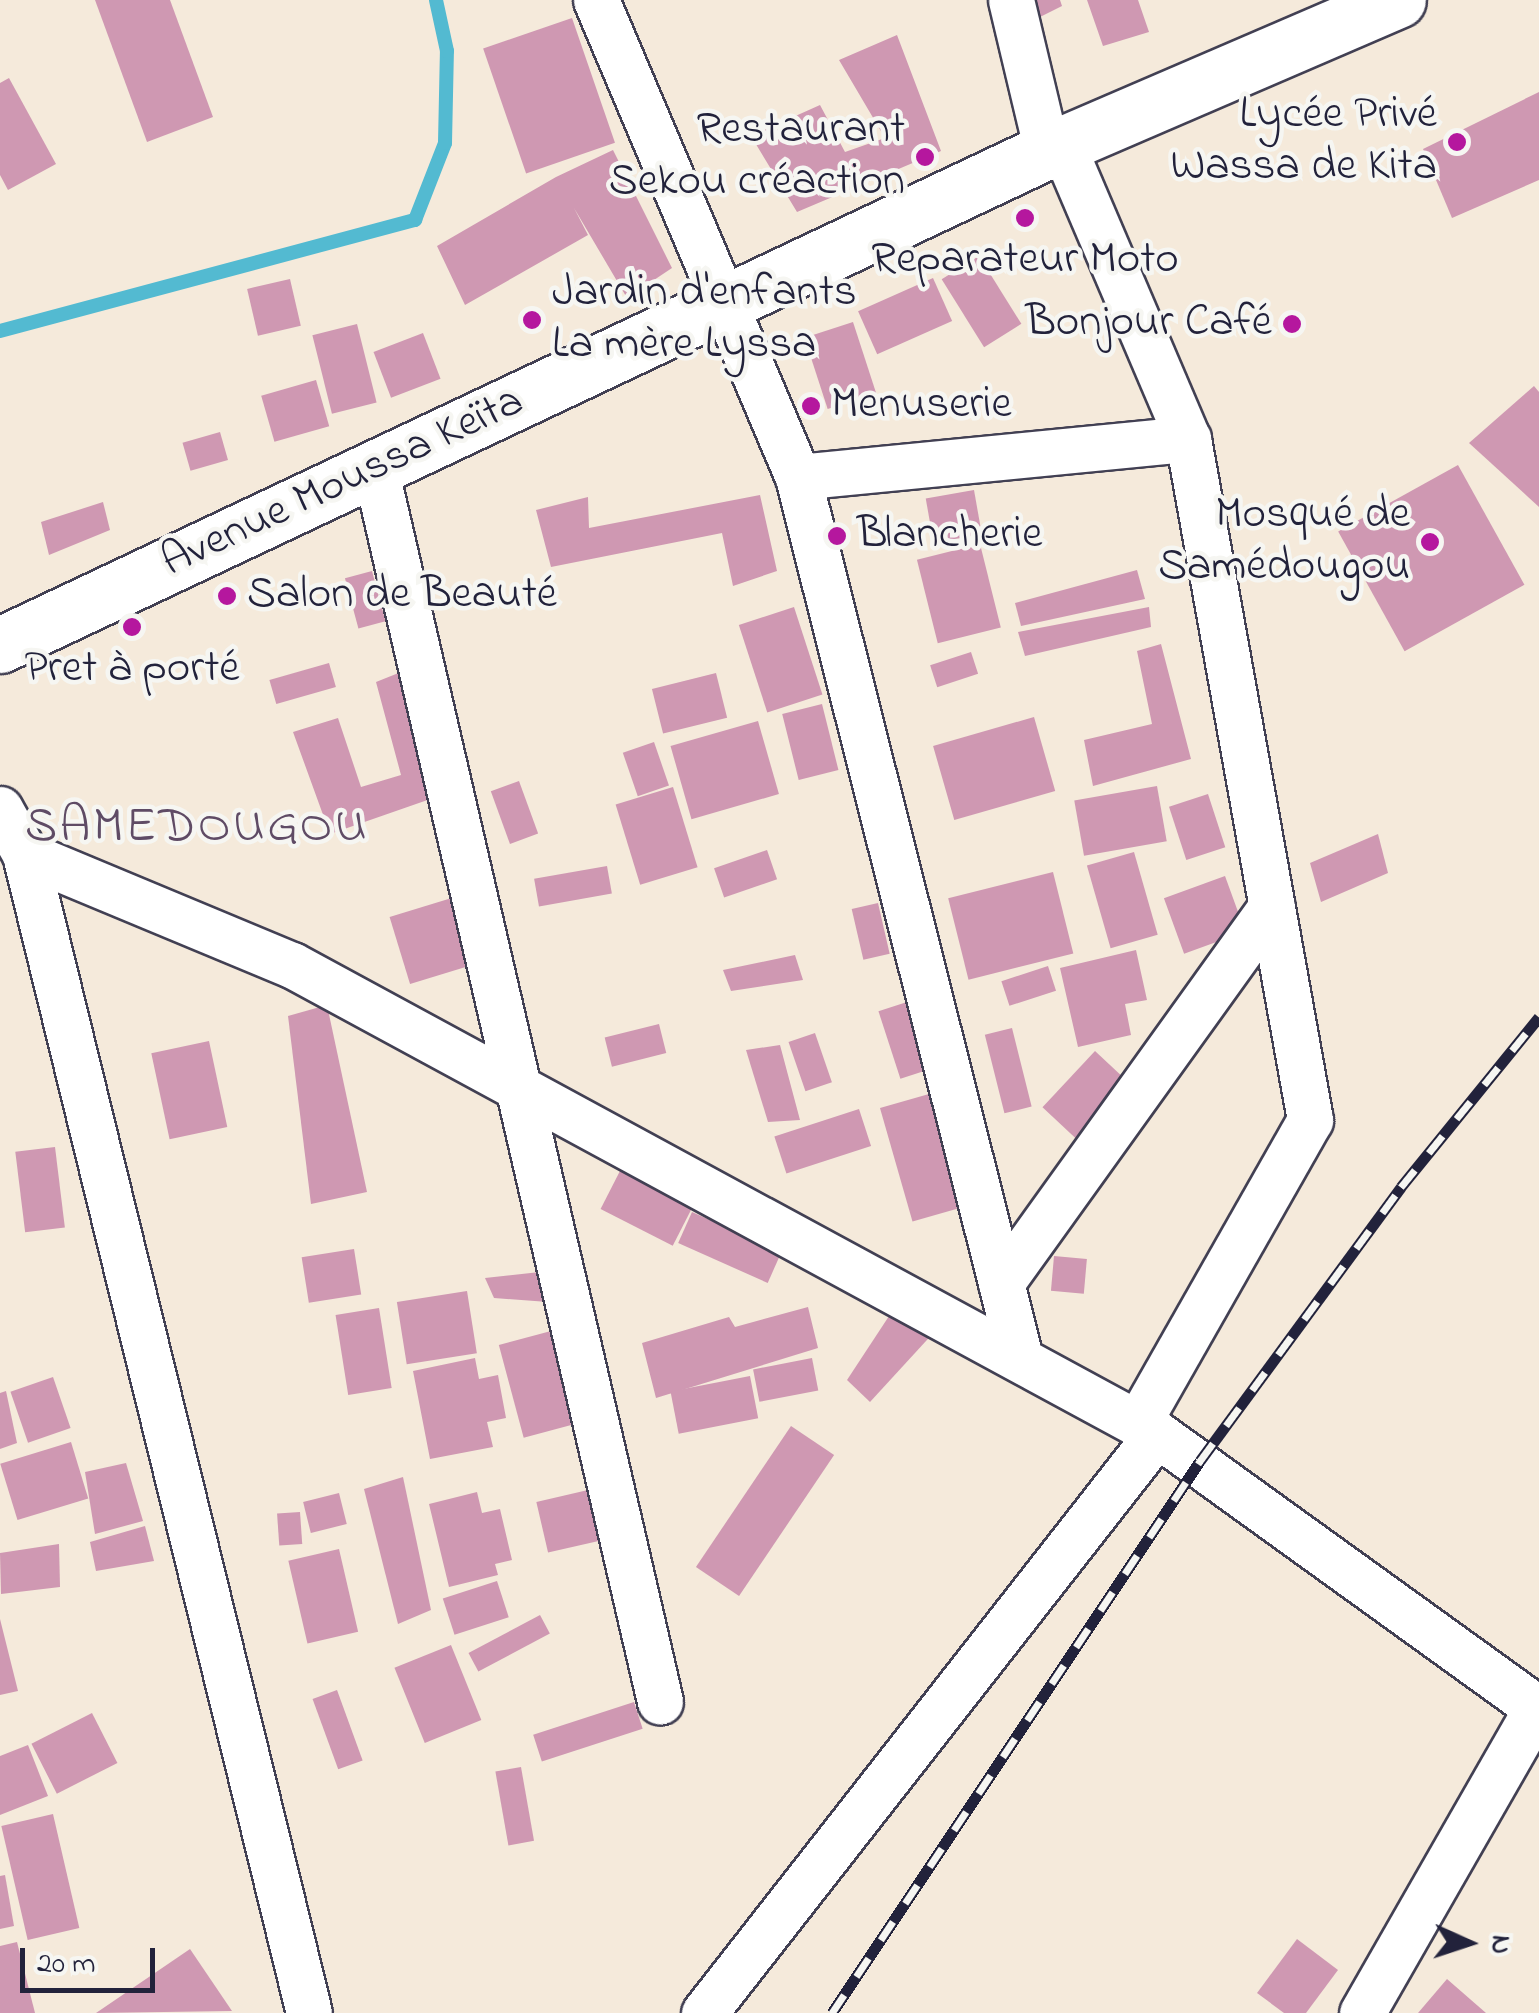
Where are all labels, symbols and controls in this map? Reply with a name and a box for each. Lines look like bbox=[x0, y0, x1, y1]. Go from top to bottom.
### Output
place label: Lycée Privé Wassa de Kita bbox=[1170, 89, 1437, 195]
place label: Restaurant Sekou créaction bbox=[609, 104, 905, 210]
marker: Lycée Privé Wassa de Kita bbox=[1446, 131, 1468, 153]
marker: Restaurant Sekou créaction bbox=[914, 146, 936, 168]
marker: Reparateur Moto bbox=[1014, 207, 1036, 229]
place label: Reparateur Moto bbox=[871, 234, 1179, 288]
place label: Jardin d'enfants La mère Lyssa bbox=[552, 267, 857, 373]
place label: Bonjour Café bbox=[1026, 297, 1272, 351]
marker: Jardin d'enfants La mère Lyssa bbox=[521, 309, 543, 331]
marker: Bonjour Café bbox=[1281, 313, 1303, 335]
street label: Avenue Moussa Keïta bbox=[154, 375, 532, 591]
place label: Menuserie bbox=[831, 379, 1012, 433]
marker: Menuserie bbox=[800, 395, 822, 417]
place label: Mosqué de Samédougou bbox=[1158, 489, 1410, 595]
place label: Blancherie bbox=[857, 509, 1042, 563]
marker: Blancherie bbox=[826, 525, 848, 547]
marker: Mosqué de Samédougou bbox=[1419, 531, 1441, 553]
place label: Salon de Beauté bbox=[247, 569, 557, 623]
marker: Salon de Beauté bbox=[216, 585, 238, 607]
marker: Pret à porté bbox=[121, 616, 143, 638]
place label: Pret à porté bbox=[25, 643, 239, 697]
district label: SAMEDOUGOU bbox=[25, 798, 369, 858]
north arrow bbox=[1419, 1893, 1519, 1993]
scale bar bbox=[25, 1928, 160, 1990]
text: N bbox=[1478, 1934, 1520, 1955]
text: 20 m bbox=[37, 1943, 96, 1987]

